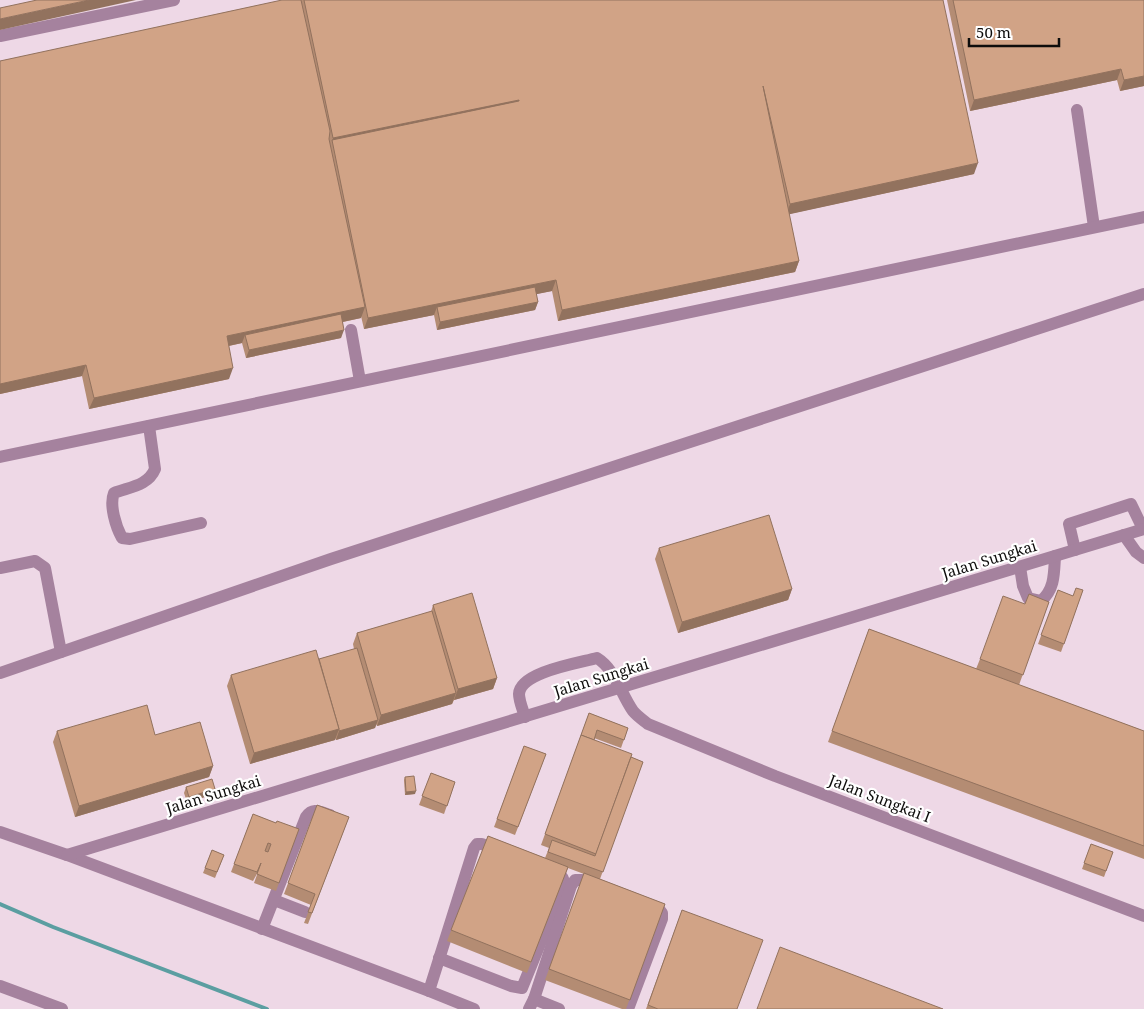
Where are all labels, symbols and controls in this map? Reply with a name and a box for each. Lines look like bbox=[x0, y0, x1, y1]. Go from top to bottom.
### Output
scale bar bbox=[969, 15, 1059, 47]
text: 50 m bbox=[976, 22, 1011, 42]
street label: Jalan Sungkai bbox=[938, 535, 1039, 583]
street label: Jalan Sungkai bbox=[550, 653, 651, 701]
street label: Jalan Sungkai I bbox=[825, 769, 934, 827]
street label: Jalan Sungkai bbox=[162, 770, 263, 818]

